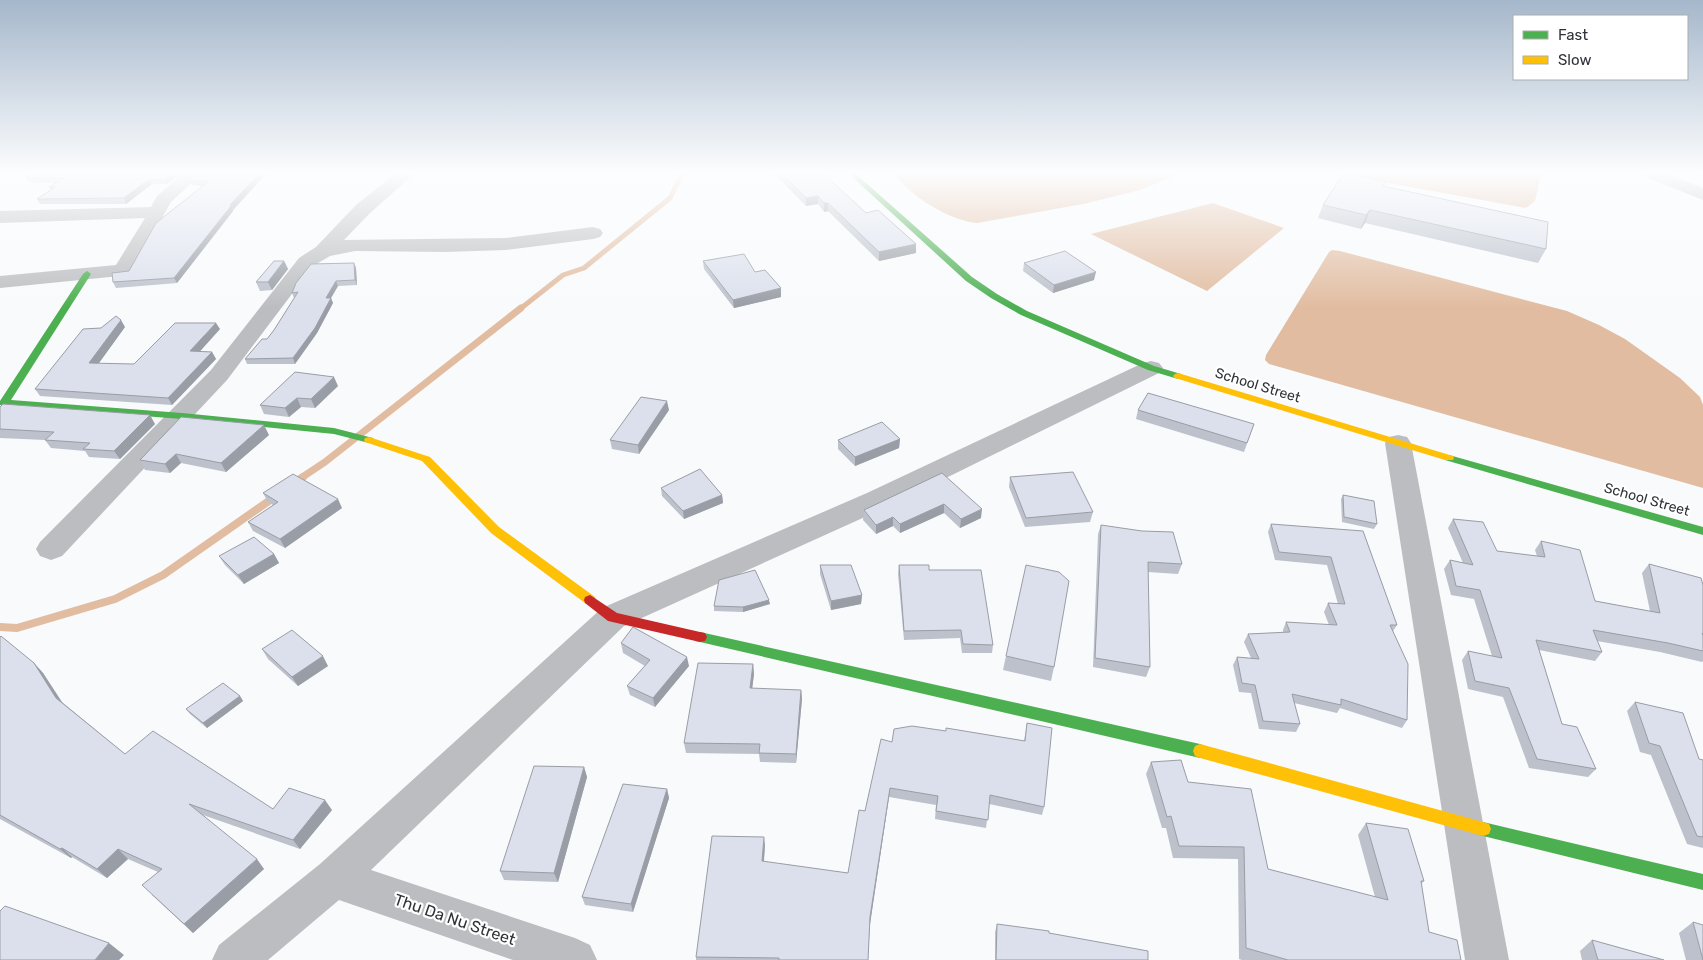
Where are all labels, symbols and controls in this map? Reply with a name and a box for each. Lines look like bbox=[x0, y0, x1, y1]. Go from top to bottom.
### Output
legend bbox=[1513, 15, 1688, 80]
text: Fast bbox=[1558, 26, 1588, 44]
text: Slow bbox=[1558, 51, 1591, 69]
street label: School Street bbox=[1213, 364, 1303, 407]
street label: School Street bbox=[1602, 479, 1692, 520]
street label: Thu Da Nu Street bbox=[392, 890, 518, 949]

